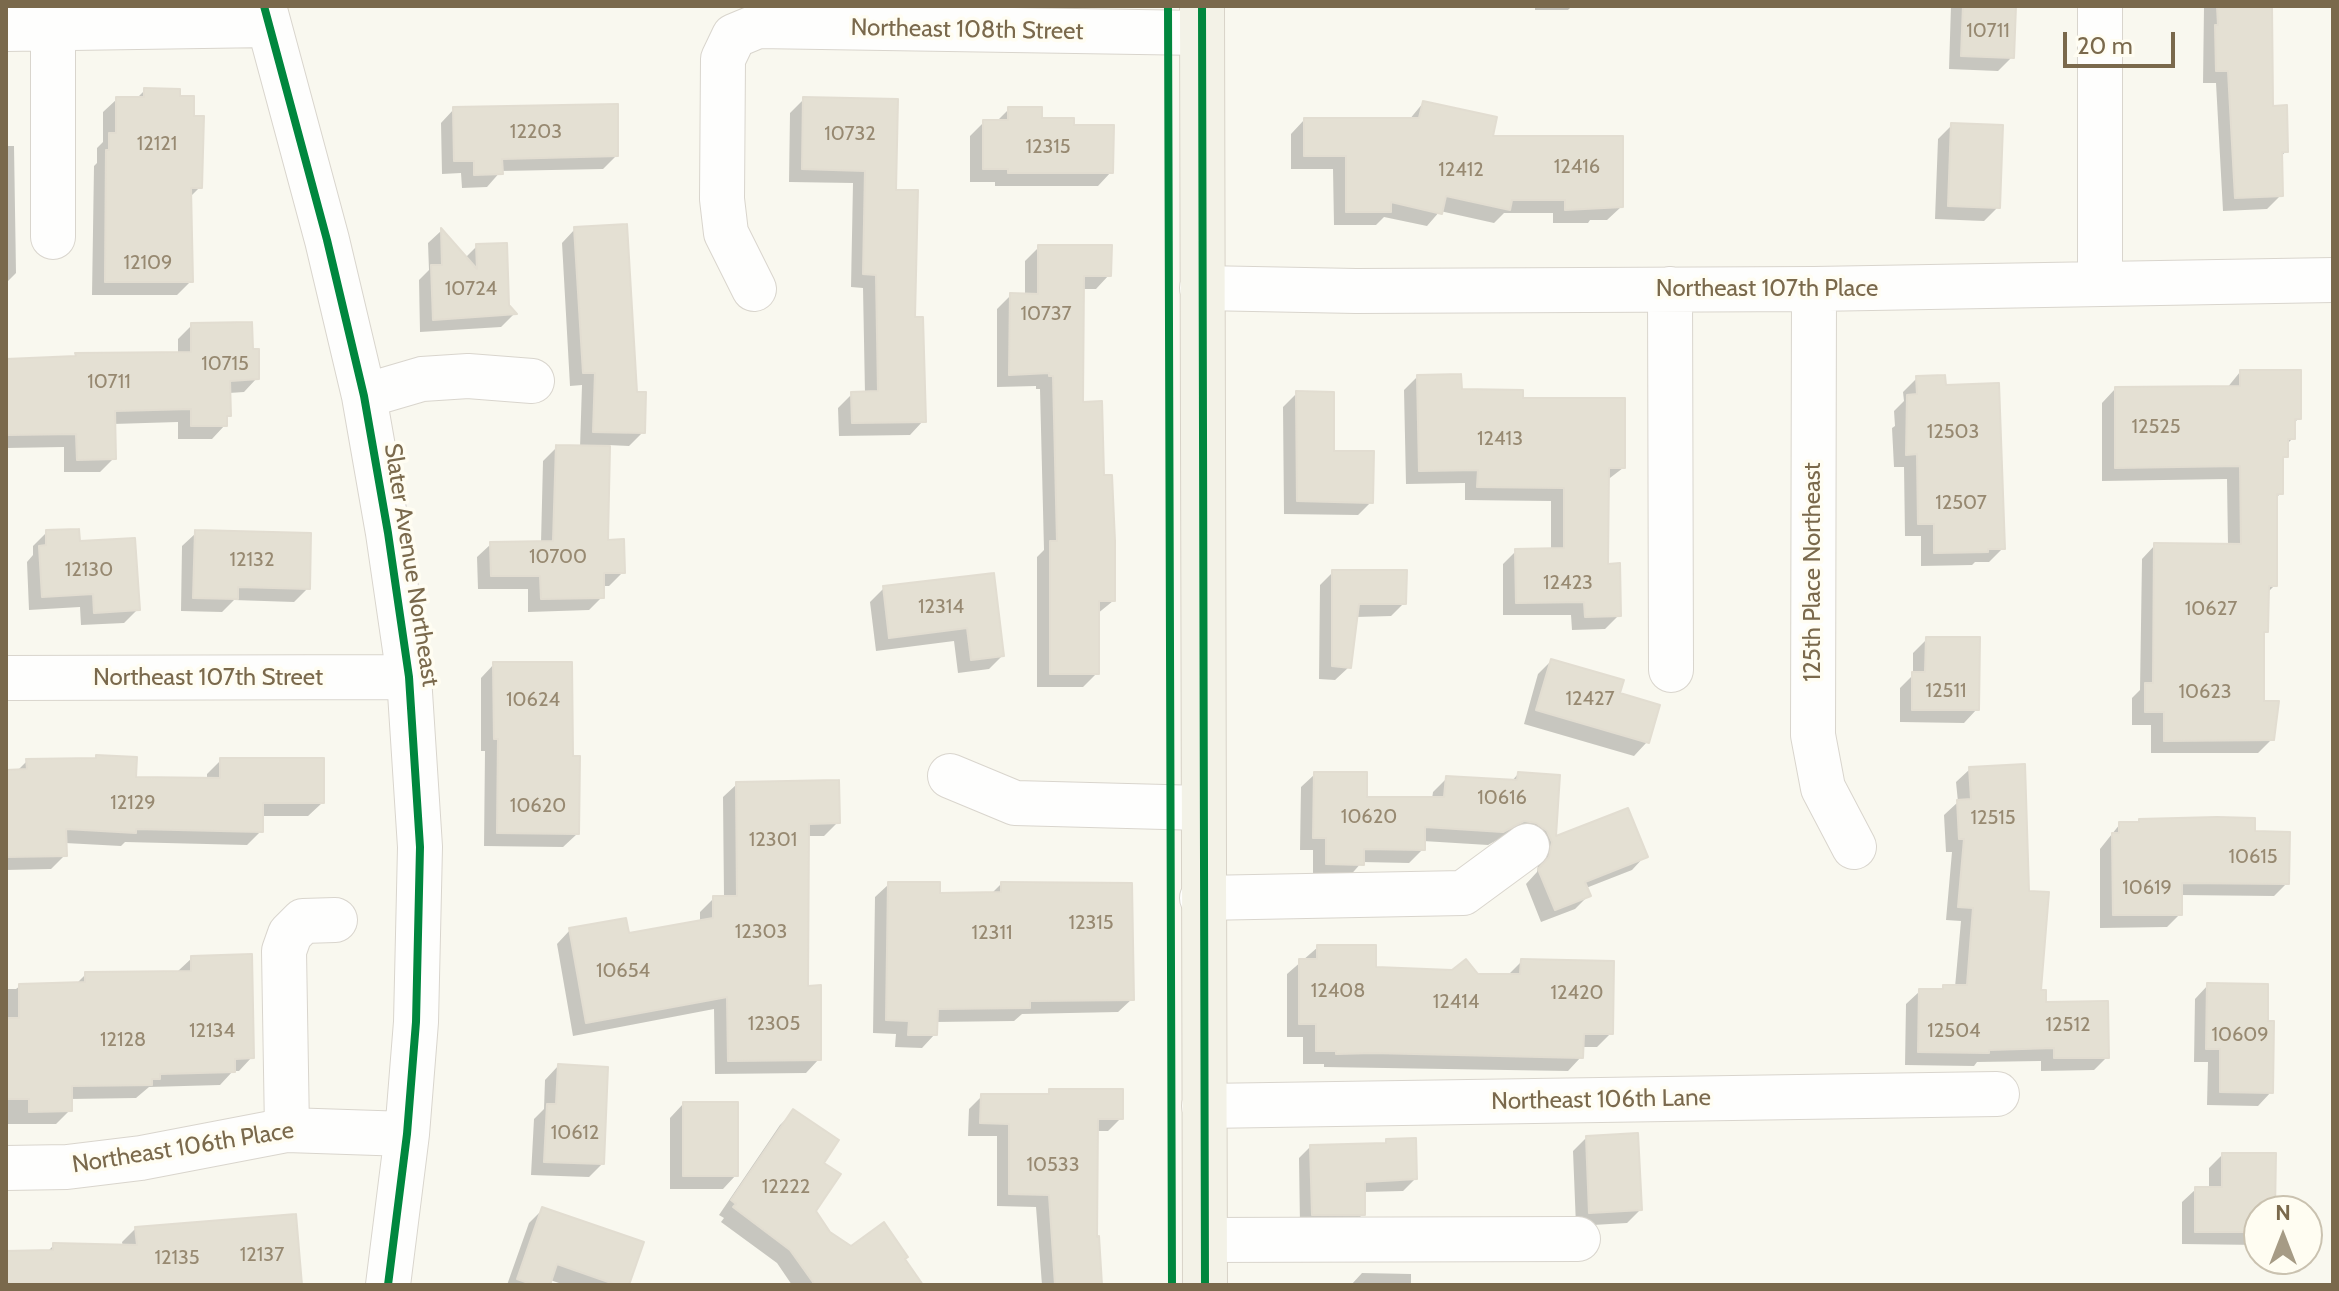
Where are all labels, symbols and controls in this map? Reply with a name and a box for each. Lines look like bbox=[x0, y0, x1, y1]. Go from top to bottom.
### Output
street label: Northeast 108th Street bbox=[850, 14, 1084, 46]
scale bar bbox=[2067, 16, 2179, 66]
house number: 10711 bbox=[1966, 19, 2010, 43]
text: 20 m bbox=[2077, 31, 2133, 60]
house number: 12203 bbox=[510, 120, 562, 144]
house number: 10732 bbox=[824, 122, 876, 146]
house number: 12121 bbox=[137, 132, 177, 156]
house number: 12315 bbox=[1025, 135, 1071, 159]
house number: 12416 bbox=[1554, 155, 1600, 179]
house number: 12412 bbox=[1438, 158, 1484, 182]
house number: 12109 bbox=[124, 251, 172, 275]
street label: Northeast 107th Place bbox=[1656, 275, 1878, 303]
house number: 10724 bbox=[445, 277, 497, 301]
house number: 10737 bbox=[1020, 302, 1072, 326]
house number: 10715 bbox=[201, 352, 249, 376]
house number: 10711 bbox=[87, 370, 131, 394]
house number: 12525 bbox=[2131, 415, 2181, 439]
house number: 12503 bbox=[1927, 420, 1979, 444]
house number: 12413 bbox=[1477, 427, 1523, 451]
street label: Slater Avenue Northeast bbox=[378, 441, 444, 689]
street label: 125th Place Northeast bbox=[1799, 462, 1827, 682]
house number: 12507 bbox=[1935, 491, 1987, 515]
house number: 10700 bbox=[529, 545, 587, 569]
house number: 12132 bbox=[230, 548, 274, 572]
house number: 12130 bbox=[65, 558, 113, 582]
house number: 12423 bbox=[1543, 571, 1593, 595]
house number: 12314 bbox=[918, 595, 964, 619]
house number: 10627 bbox=[2185, 597, 2237, 621]
street label: Northeast 107th Street bbox=[93, 664, 323, 692]
house number: 12511 bbox=[1926, 679, 1966, 703]
house number: 10623 bbox=[2178, 680, 2232, 704]
house number: 12427 bbox=[1565, 687, 1615, 711]
house number: 10624 bbox=[506, 688, 560, 712]
house number: 10616 bbox=[1477, 786, 1527, 810]
house number: 12129 bbox=[110, 791, 156, 815]
house number: 10620 bbox=[510, 794, 566, 818]
house number: 10620 bbox=[1341, 805, 1397, 829]
house number: 12515 bbox=[1970, 806, 2016, 830]
house number: 12301 bbox=[749, 828, 797, 852]
house number: 10615 bbox=[2228, 845, 2278, 869]
house number: 10619 bbox=[2122, 876, 2172, 900]
house number: 12315 bbox=[1068, 911, 1114, 935]
house number: 12303 bbox=[735, 920, 787, 944]
house number: 12311 bbox=[972, 921, 1012, 945]
house number: 10654 bbox=[596, 959, 650, 983]
house number: 12408 bbox=[1311, 979, 1365, 1003]
house number: 12420 bbox=[1551, 981, 1603, 1005]
house number: 12414 bbox=[1433, 990, 1479, 1014]
house number: 12305 bbox=[748, 1012, 800, 1036]
house number: 12512 bbox=[2046, 1013, 2090, 1037]
house number: 12134 bbox=[189, 1019, 235, 1043]
house number: 12504 bbox=[1927, 1019, 1981, 1043]
house number: 10609 bbox=[2211, 1023, 2269, 1047]
house number: 12128 bbox=[100, 1028, 146, 1052]
street label: Northeast 106th Lane bbox=[1491, 1084, 1711, 1116]
street label: Northeast 106th Place bbox=[70, 1116, 296, 1180]
house number: 10612 bbox=[551, 1121, 599, 1145]
house number: 10533 bbox=[1027, 1153, 1079, 1177]
house number: 12222 bbox=[762, 1175, 810, 1199]
north arrow bbox=[2243, 1195, 2323, 1275]
text: N bbox=[2275, 1199, 2291, 1226]
house number: 12137 bbox=[240, 1243, 284, 1267]
house number: 12135 bbox=[154, 1246, 200, 1270]

